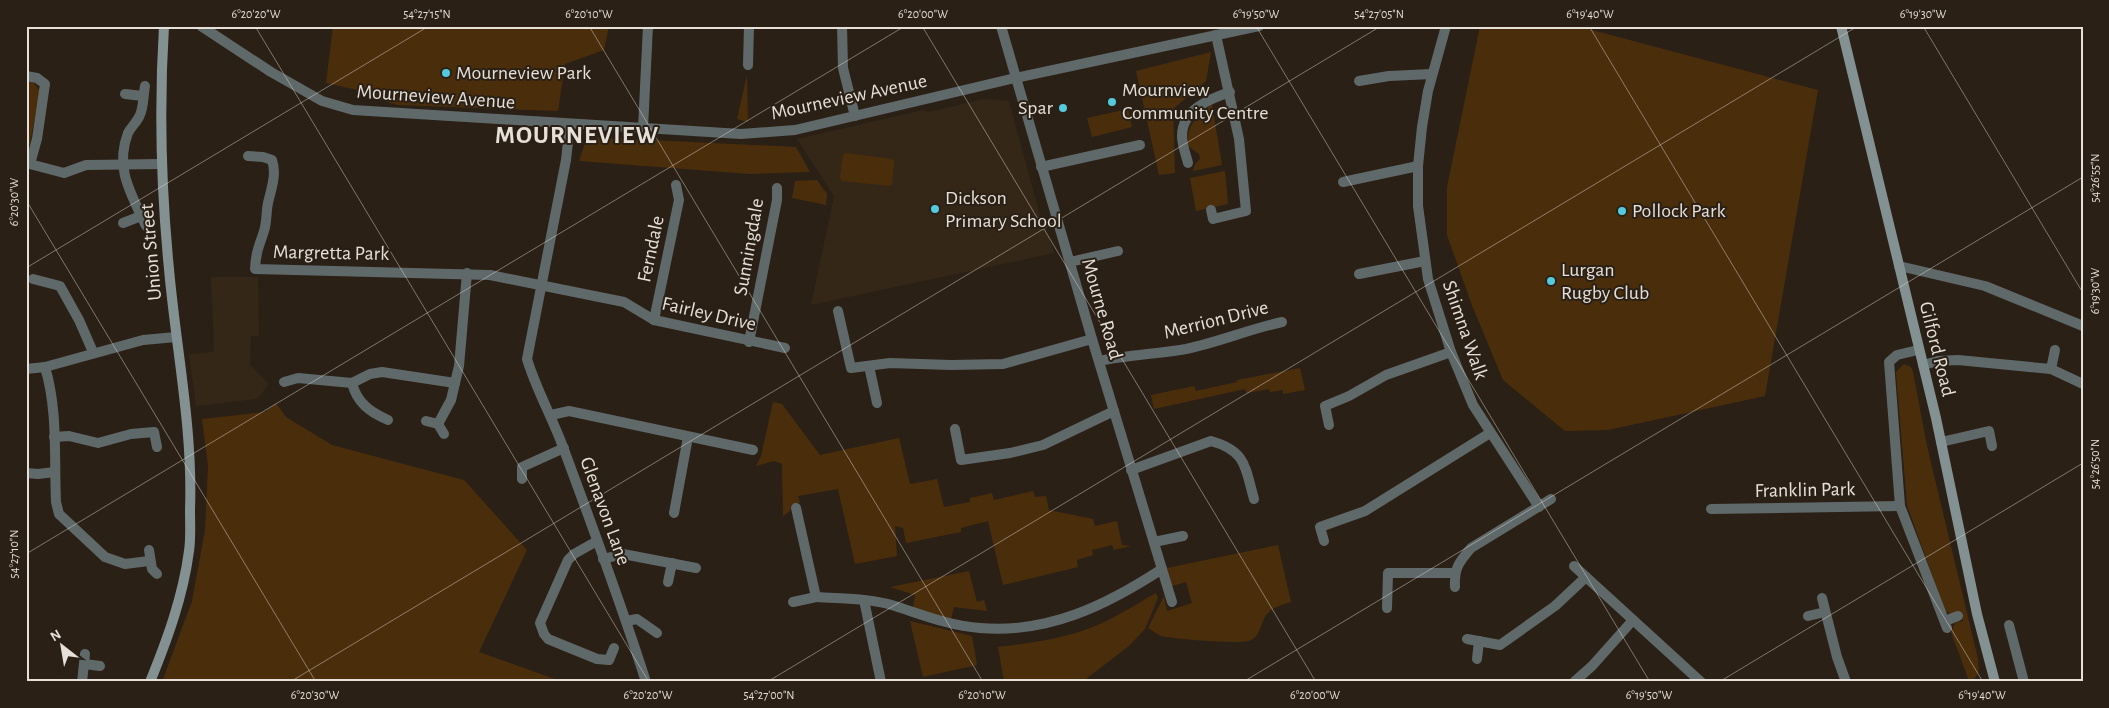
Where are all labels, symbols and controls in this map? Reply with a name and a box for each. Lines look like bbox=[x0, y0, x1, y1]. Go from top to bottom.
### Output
text: 6°20'20"W bbox=[232, 8, 281, 20]
text: 54°27'15"N bbox=[403, 8, 451, 20]
text: 6°20'10"W bbox=[565, 8, 613, 20]
text: 6°20'00"W bbox=[898, 8, 948, 20]
text: 6°19'50"W bbox=[1233, 8, 1280, 20]
text: 54°27'05"N bbox=[1354, 8, 1404, 20]
text: 6°19'40"W bbox=[1566, 8, 1614, 20]
text: 6°19'30"W bbox=[1900, 8, 1946, 20]
place label: Mourneview Park bbox=[456, 63, 591, 83]
marker: Mourneview Park bbox=[440, 67, 452, 79]
street label: Mourneview Avenue bbox=[769, 71, 929, 123]
place label: Mournview Community Centre bbox=[1122, 80, 1268, 123]
street label: Mourneview Avenue bbox=[356, 81, 516, 113]
marker: Mournview Community Centre bbox=[1106, 96, 1118, 108]
place label: Spar bbox=[1018, 98, 1054, 118]
marker: Spar bbox=[1057, 102, 1069, 114]
district label: MOURNEVIEW bbox=[495, 123, 659, 148]
text: 54°26'55"N bbox=[2089, 154, 2101, 202]
text: 6°20'30"W bbox=[8, 177, 20, 226]
place label: Dickson Primary School bbox=[945, 188, 1062, 231]
street label: Sunningdale bbox=[731, 197, 767, 297]
place label: Pollock Park bbox=[1632, 201, 1726, 221]
street label: Union Street bbox=[137, 202, 165, 301]
marker: Dickson Primary School bbox=[929, 203, 941, 215]
marker: Pollock Park bbox=[1616, 205, 1628, 217]
street label: Ferndale bbox=[634, 214, 668, 284]
street label: Margretta Park bbox=[273, 242, 389, 264]
street label: Mourne Road bbox=[1078, 256, 1126, 362]
place label: Lurgan Rugby Club bbox=[1561, 260, 1649, 303]
text: 6°19'30"W bbox=[2089, 268, 2101, 314]
marker: Lurgan Rugby Club bbox=[1545, 275, 1557, 287]
street label: Shimna Walk bbox=[1439, 278, 1491, 382]
street label: Fairley Drive bbox=[660, 293, 758, 335]
street label: Merrion Drive bbox=[1162, 297, 1270, 343]
street label: Gilford Road bbox=[1916, 300, 1958, 398]
text: 54°26'50"N bbox=[2089, 439, 2101, 489]
street label: Glenavon Lane bbox=[576, 454, 634, 568]
street label: Franklin Park bbox=[1755, 479, 1855, 501]
text: 54°27'10"N bbox=[8, 530, 20, 578]
north arrow bbox=[38, 620, 88, 670]
text: N bbox=[48, 627, 64, 644]
text: 6°20'30"W bbox=[291, 689, 340, 701]
text: 6°20'20"W bbox=[624, 689, 673, 701]
text: 54°27'00"N bbox=[744, 689, 795, 701]
text: 6°20'10"W bbox=[958, 689, 1006, 701]
text: 6°20'00"W bbox=[1290, 689, 1340, 701]
text: 6°19'50"W bbox=[1626, 689, 1673, 701]
text: 6°19'40"W bbox=[1958, 689, 2006, 701]

